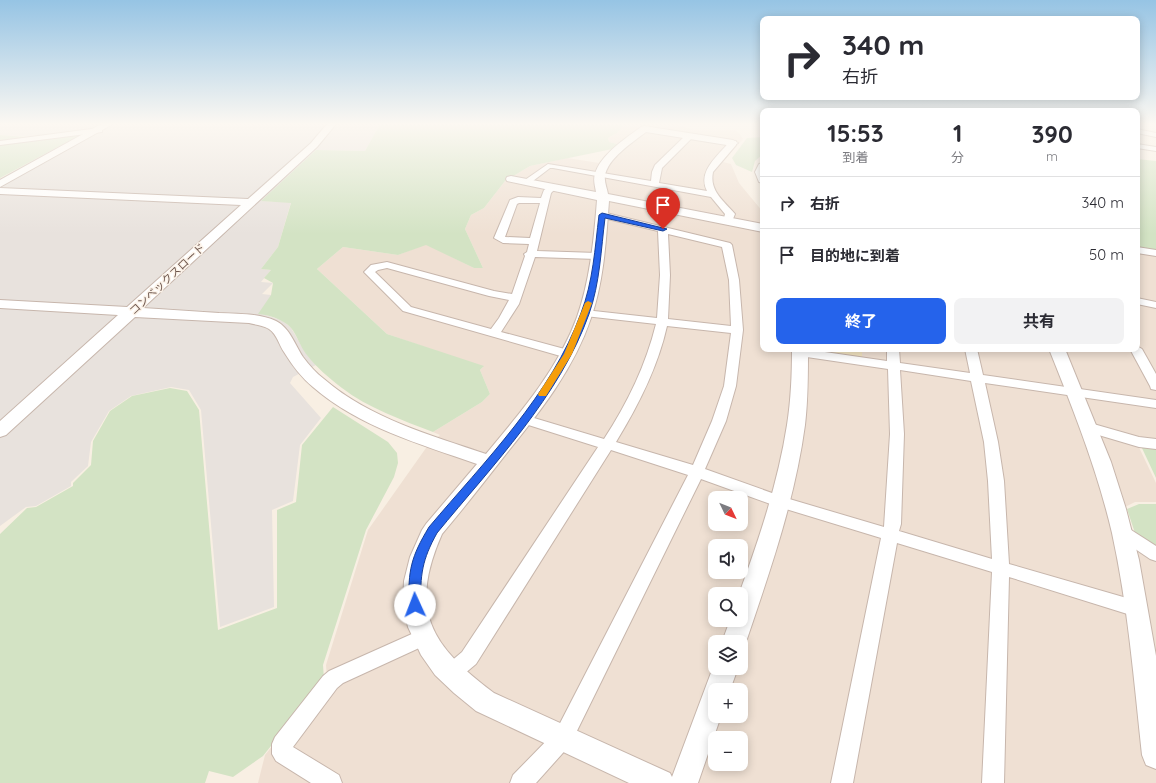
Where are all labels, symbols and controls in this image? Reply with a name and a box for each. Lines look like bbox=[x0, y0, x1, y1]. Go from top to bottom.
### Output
text: 340 m bbox=[842, 27, 924, 62]
icon: right bbox=[776, 32, 828, 84]
text: 右折 bbox=[842, 65, 878, 88]
text: 15:53 bbox=[827, 118, 884, 148]
text: 1 bbox=[953, 118, 962, 148]
text: 390 bbox=[1031, 119, 1073, 149]
text: m bbox=[1046, 148, 1058, 164]
text: 到着 bbox=[843, 149, 869, 165]
text: 分 bbox=[951, 149, 964, 165]
pin bbox=[646, 188, 680, 229]
icon: right bbox=[776, 192, 798, 214]
text: 340 m bbox=[1082, 193, 1124, 212]
icon: arrive bbox=[652, 194, 674, 216]
text: 右折 bbox=[810, 194, 840, 213]
street label: コンベックスロード bbox=[126, 240, 208, 318]
icon: arrive bbox=[776, 244, 798, 266]
text: 50 m bbox=[1089, 245, 1124, 264]
text: 目的地に到着 bbox=[810, 246, 900, 265]
button: 終了 bbox=[776, 298, 946, 344]
button: 共有 bbox=[954, 298, 1124, 344]
north arrow bbox=[708, 491, 748, 531]
map controls bbox=[708, 491, 748, 771]
button: sound bbox=[708, 539, 748, 579]
position arrow bbox=[394, 584, 436, 626]
button: search bbox=[708, 587, 748, 627]
button: layers bbox=[708, 635, 748, 675]
button: + bbox=[708, 683, 748, 723]
button: − bbox=[708, 731, 748, 771]

